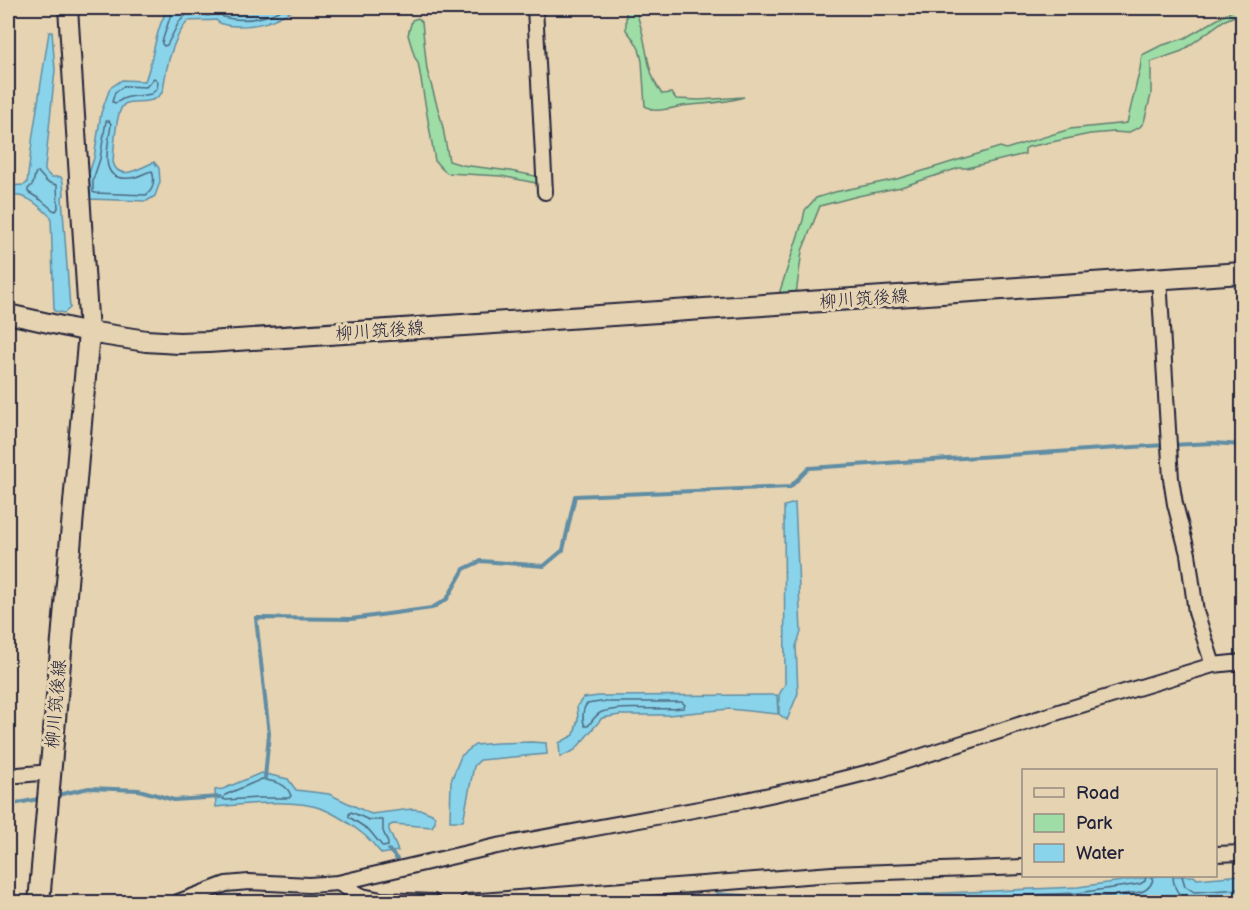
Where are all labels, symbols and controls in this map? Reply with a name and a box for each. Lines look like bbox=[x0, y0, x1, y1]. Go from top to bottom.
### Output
street label: 柳川筑後線 bbox=[818, 285, 910, 313]
street label: 柳川筑後線 bbox=[334, 317, 426, 345]
street label: 柳川筑後線 bbox=[42, 658, 70, 750]
legend bbox=[1022, 769, 1217, 877]
text: Road bbox=[1076, 783, 1120, 804]
text: Park bbox=[1076, 813, 1112, 834]
text: Water bbox=[1076, 843, 1124, 864]

